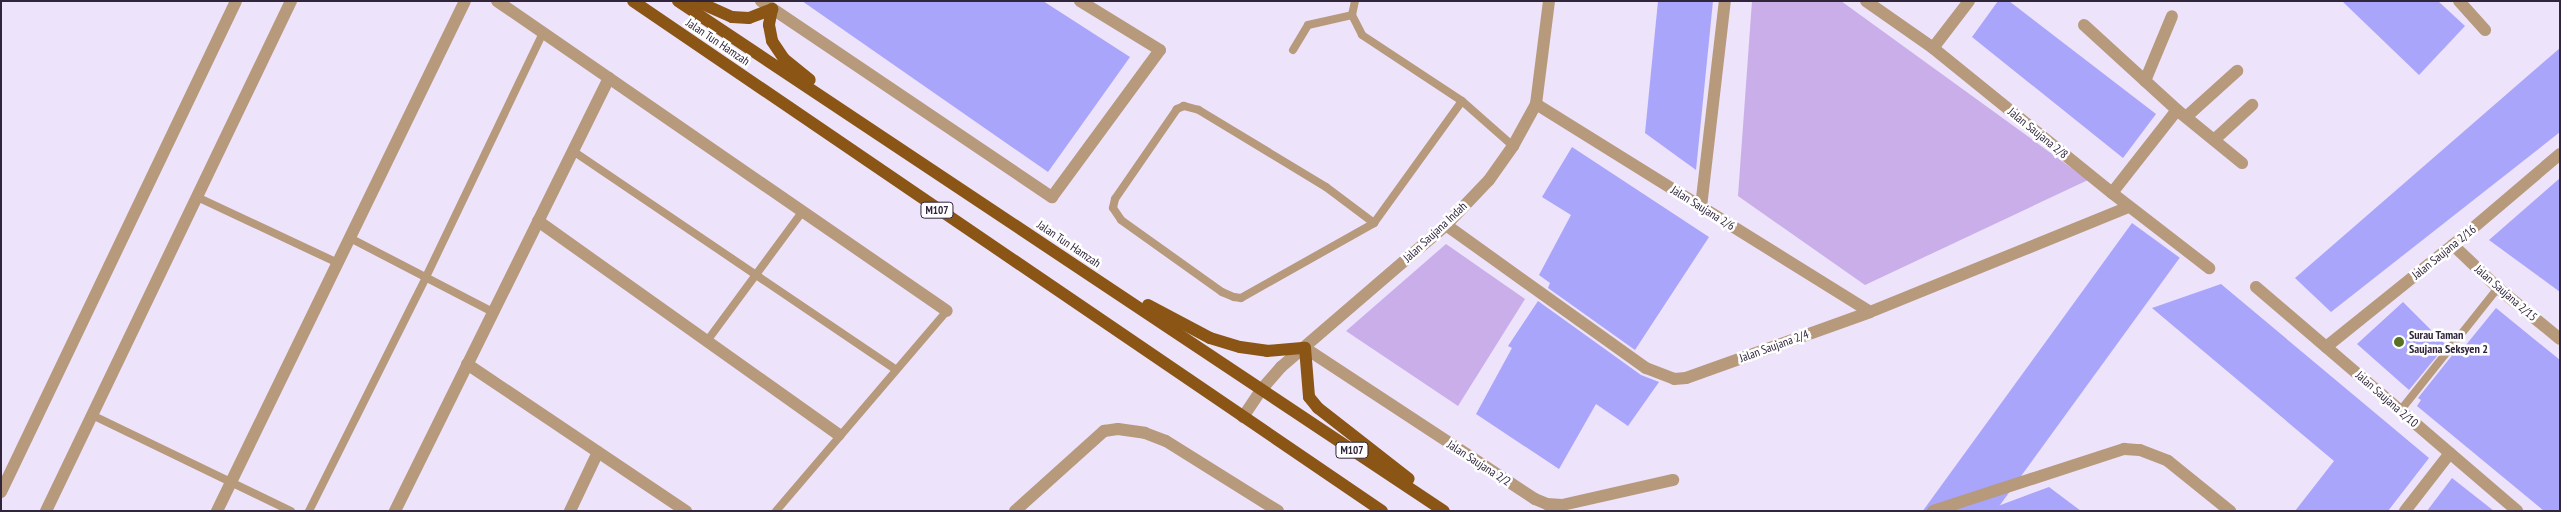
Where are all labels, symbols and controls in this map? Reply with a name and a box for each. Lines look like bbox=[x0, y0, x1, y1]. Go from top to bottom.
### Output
street label: Jalan Tun Hamzah bbox=[683, 15, 753, 69]
street label: Jalan Saujana 2/8 bbox=[2005, 105, 2071, 161]
street label: Jalan Saujana 2/6 bbox=[1668, 183, 1738, 233]
street label: Jalan Saujana Indah bbox=[1400, 199, 1470, 265]
road number: M107 bbox=[920, 202, 954, 218]
street label: Jalan Tun Hamzah bbox=[1034, 217, 1104, 271]
street label: Jalan Saujana 2/16 bbox=[2409, 222, 2479, 282]
street label: Jalan Saujana 2/15 bbox=[2472, 262, 2540, 324]
street label: Jalan Saujana 2/4 bbox=[1737, 327, 1811, 365]
place label: Surau Taman Saujana Seksyen 2 bbox=[2409, 328, 2488, 356]
marker: Surau Taman Saujana Seksyen 2 bbox=[2393, 336, 2405, 348]
street label: Jalan Saujana 2/10 bbox=[2353, 368, 2421, 430]
street label: Jalan Saujana 2/2 bbox=[1445, 437, 1513, 489]
road number: M107 bbox=[1334, 442, 1370, 458]

